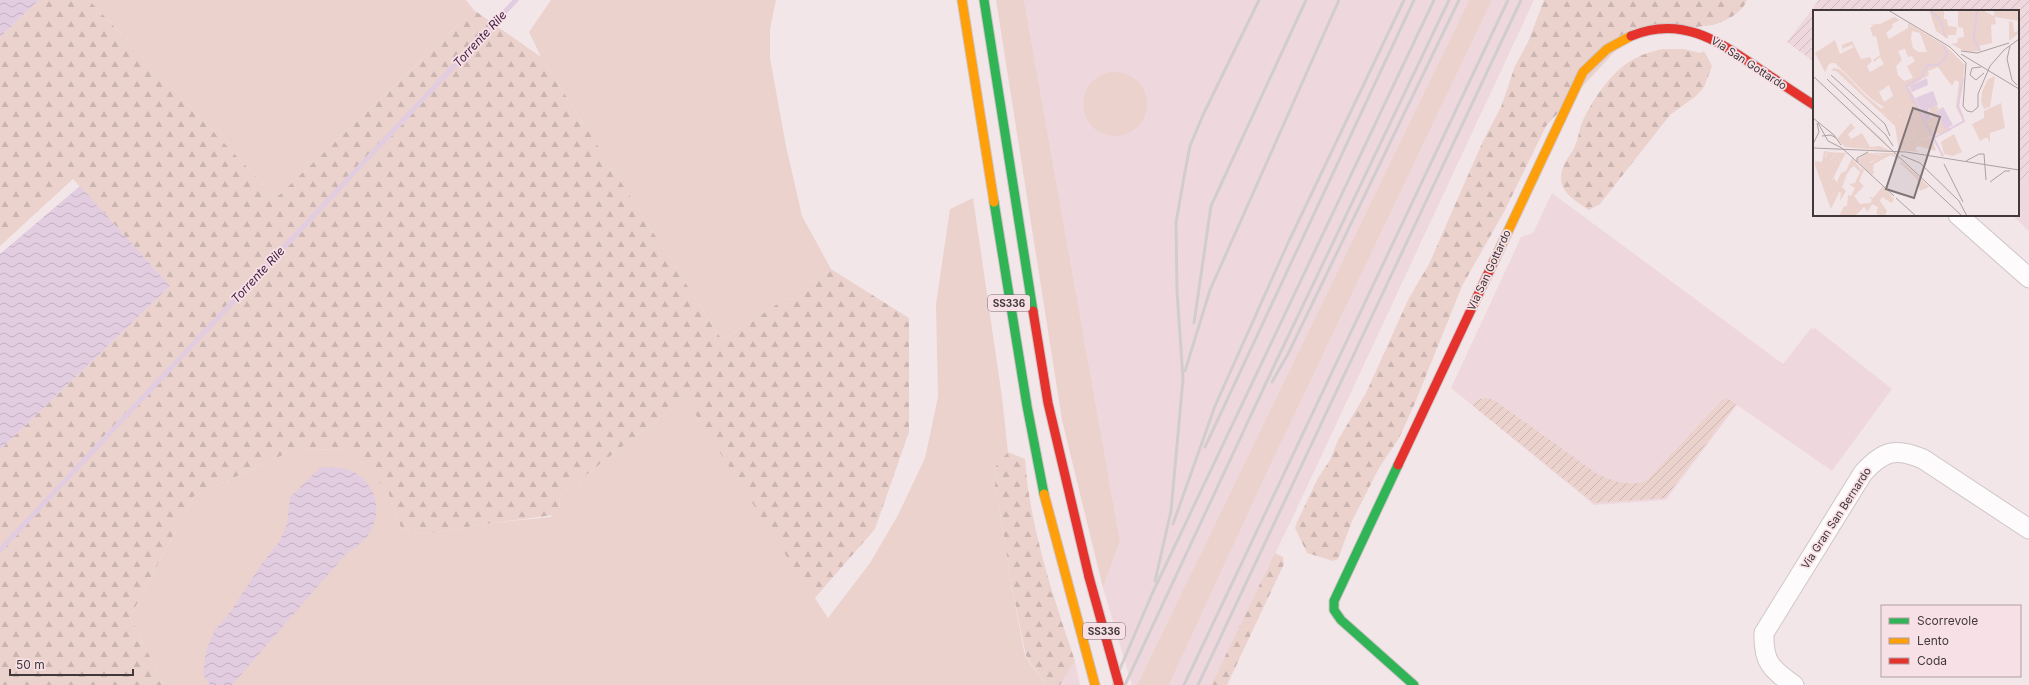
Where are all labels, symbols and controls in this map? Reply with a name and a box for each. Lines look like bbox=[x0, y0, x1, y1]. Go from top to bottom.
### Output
water label: Torrente Rile bbox=[450, 7, 510, 70]
inset map bbox=[1813, 10, 2019, 216]
street label: Via San Gottardo bbox=[1708, 33, 1790, 93]
street label: Via San Gottardo bbox=[1464, 227, 1514, 313]
water label: Torrente Rile bbox=[228, 243, 288, 306]
road number: SS336 bbox=[988, 295, 1030, 311]
street label: Via Gran San Bernardo bbox=[1798, 464, 1874, 571]
legend bbox=[1881, 605, 2021, 677]
text: Scorrevole bbox=[1917, 613, 1978, 628]
road number: SS336 bbox=[1083, 623, 1125, 639]
text: Lento bbox=[1917, 633, 1949, 648]
scale bar bbox=[10, 651, 133, 677]
text: Coda bbox=[1917, 653, 1947, 668]
text: 50 m bbox=[16, 657, 45, 672]

